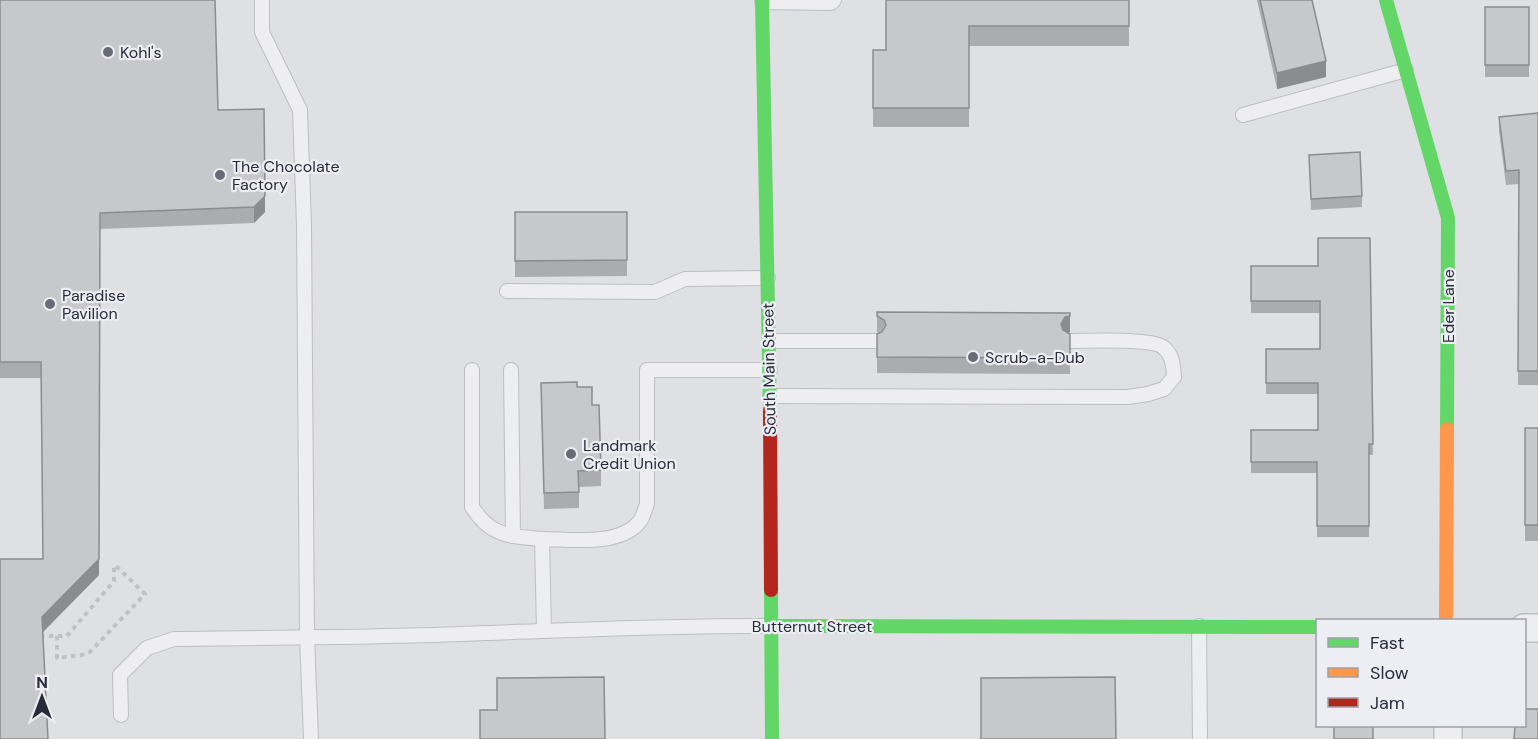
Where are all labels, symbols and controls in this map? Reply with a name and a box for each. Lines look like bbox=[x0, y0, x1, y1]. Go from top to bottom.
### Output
place label: Kohl's bbox=[120, 42, 162, 63]
marker: Kohl's bbox=[101, 45, 115, 59]
place label: The Chocolate Factory bbox=[232, 156, 340, 195]
marker: The Chocolate Factory bbox=[213, 168, 227, 182]
street label: Eder Lane bbox=[1438, 269, 1459, 343]
place label: Paradise Pavilion bbox=[62, 285, 125, 324]
marker: Paradise Pavilion bbox=[43, 297, 57, 311]
street label: South Main Street bbox=[757, 303, 781, 435]
place label: Scrub-a-Dub bbox=[985, 347, 1085, 368]
marker: Scrub-a-Dub bbox=[966, 350, 980, 364]
place label: Landmark Credit Union bbox=[583, 435, 676, 474]
marker: Landmark Credit Union bbox=[564, 447, 578, 461]
street label: Butternut Street bbox=[752, 616, 872, 637]
legend bbox=[1316, 619, 1526, 727]
text: Fast bbox=[1370, 631, 1405, 655]
text: Slow bbox=[1370, 661, 1409, 685]
north arrow bbox=[12, 667, 72, 727]
text: N bbox=[36, 672, 48, 693]
text: Jam bbox=[1370, 691, 1405, 715]

